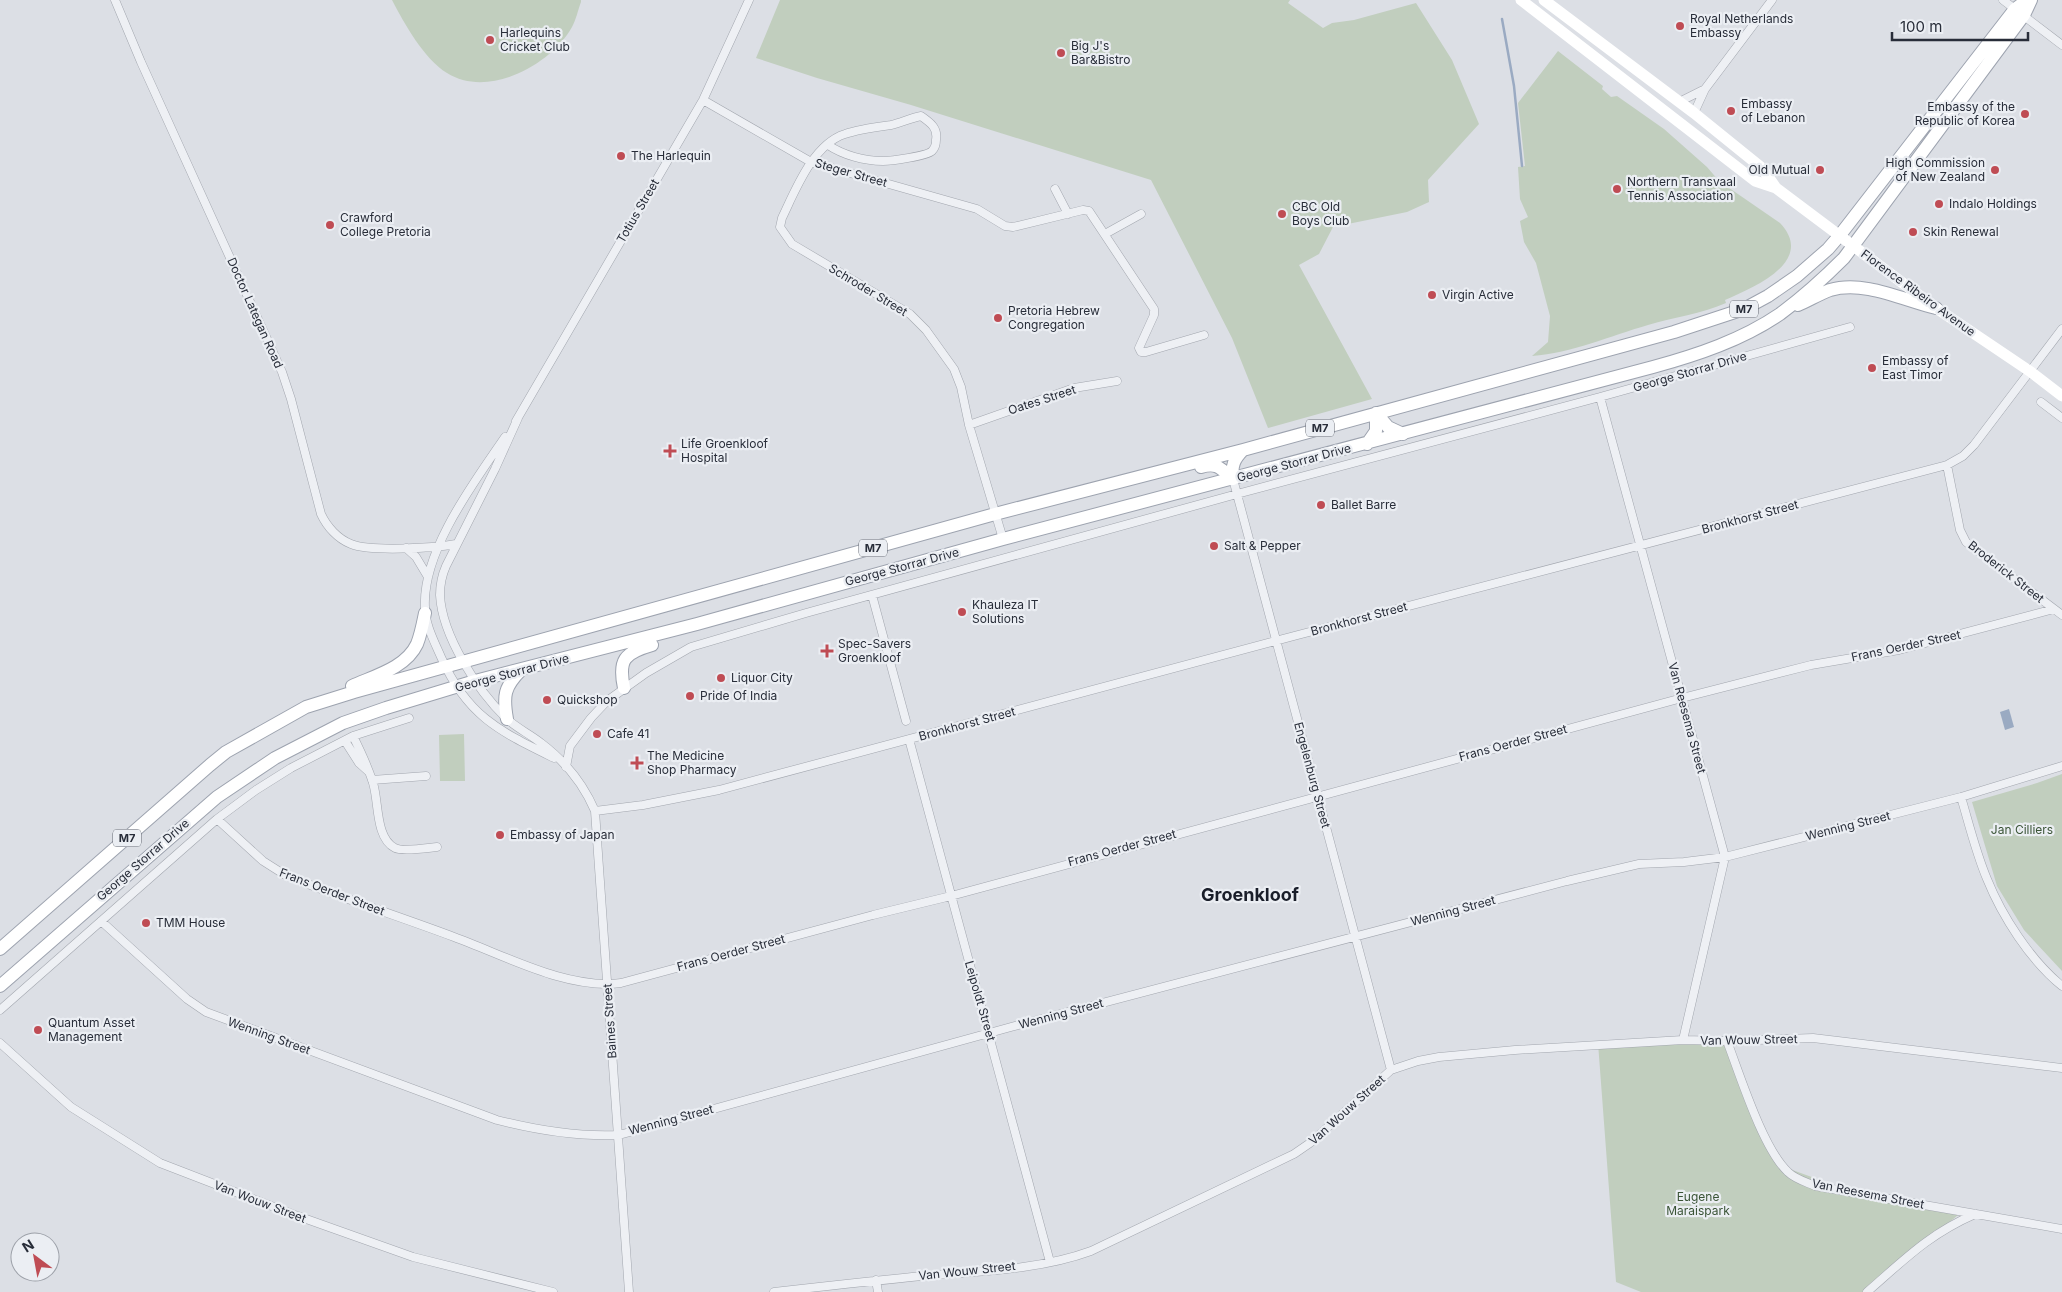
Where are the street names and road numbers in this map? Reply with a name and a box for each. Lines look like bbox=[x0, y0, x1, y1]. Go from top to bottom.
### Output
street label: Steger Street bbox=[813, 155, 889, 190]
street label: Totius Street bbox=[613, 176, 662, 245]
street label: Florence Ribeiro Avenue bbox=[1858, 246, 1978, 339]
street label: Doctor Lategan Road bbox=[224, 255, 287, 370]
street label: Schroder Street bbox=[826, 260, 910, 319]
road number: M7 bbox=[1730, 300, 1758, 318]
street label: George Storrar Drive bbox=[1631, 348, 1748, 395]
street label: Oates Street bbox=[1006, 382, 1078, 418]
road number: M7 bbox=[1306, 419, 1334, 436]
street label: George Storrar Drive bbox=[1235, 440, 1353, 485]
street label: Bronkhorst Street bbox=[1700, 496, 1800, 537]
street label: Broderick Street bbox=[1965, 537, 2047, 606]
road number: M7 bbox=[859, 540, 887, 556]
street label: George Storrar Drive bbox=[843, 544, 961, 589]
street label: Bronkhorst Street bbox=[1309, 598, 1409, 639]
street label: Frans Oerder Street bbox=[1850, 627, 1962, 664]
street label: George Storrar Drive bbox=[453, 650, 571, 695]
street label: Van Reesema Street bbox=[1665, 661, 1710, 775]
street label: Bronkhorst Street bbox=[917, 703, 1017, 744]
street label: Engelenburg Street bbox=[1291, 720, 1334, 830]
street label: Frans Oerder Street bbox=[1457, 721, 1569, 764]
street label: Wenning Street bbox=[1804, 808, 1892, 843]
street label: George Storrar Drive bbox=[93, 815, 192, 904]
street label: Frans Oerder Street bbox=[1066, 826, 1178, 869]
road number: M7 bbox=[113, 830, 141, 846]
street label: Frans Oerder Street bbox=[278, 865, 387, 919]
street label: Wenning Street bbox=[1409, 892, 1497, 929]
street label: Frans Oerder Street bbox=[675, 931, 787, 974]
street label: Leipoldt Street bbox=[962, 959, 999, 1043]
street label: Baines Street bbox=[599, 983, 620, 1059]
street label: Wenning Street bbox=[1017, 995, 1105, 1032]
street label: Wenning Street bbox=[226, 1014, 313, 1057]
street label: Van Wouw Street bbox=[1700, 1031, 1798, 1048]
street label: Van Wouw Street bbox=[1305, 1071, 1388, 1148]
street label: Wenning Street bbox=[627, 1101, 715, 1138]
street label: Van Reesema Street bbox=[1811, 1175, 1926, 1212]
street label: Van Wouw Street bbox=[212, 1177, 308, 1226]
street label: Van Wouw Street bbox=[918, 1258, 1016, 1283]

